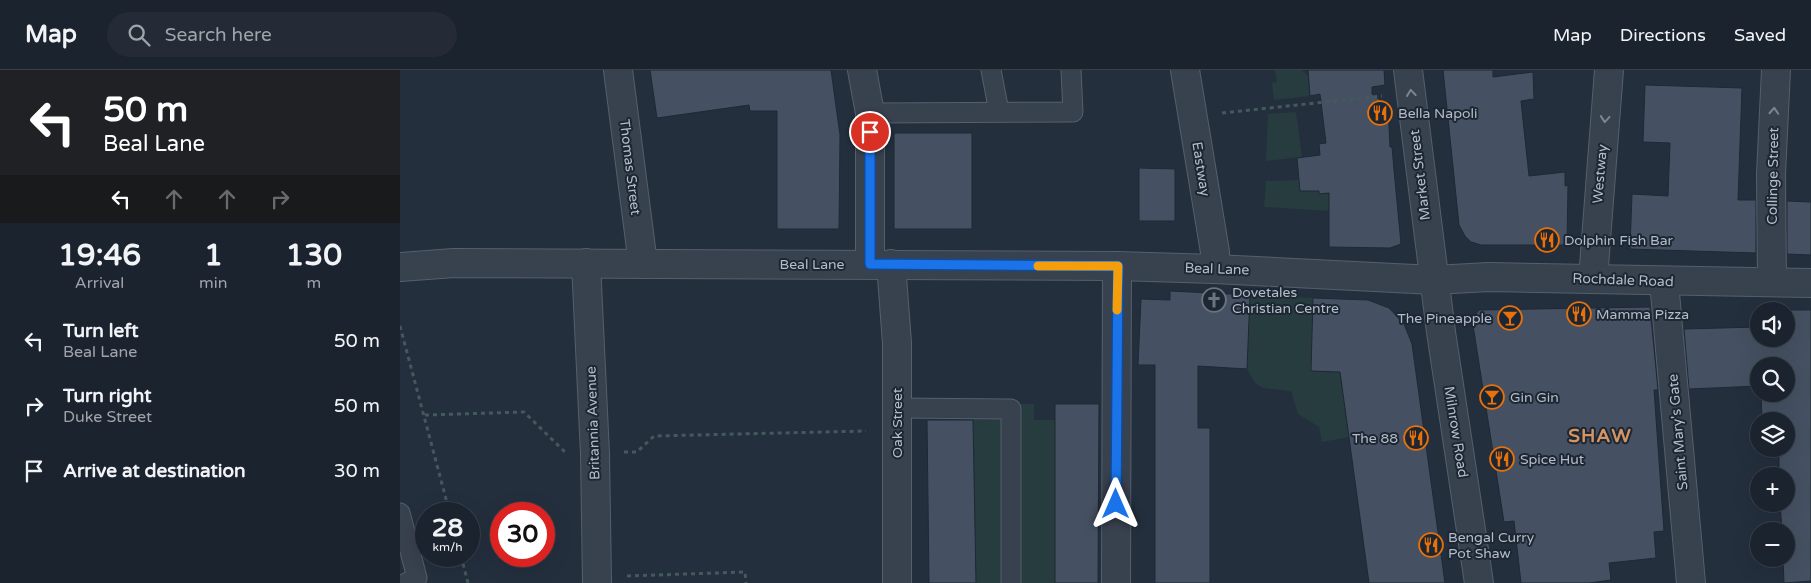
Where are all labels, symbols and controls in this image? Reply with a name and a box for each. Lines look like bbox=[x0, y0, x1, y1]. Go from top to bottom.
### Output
search box bbox=[107, 12, 457, 57]
text: Map bbox=[25, 20, 77, 49]
icon: search bbox=[125, 21, 153, 49]
text: Search here bbox=[165, 24, 272, 46]
text: Map bbox=[1553, 24, 1592, 46]
text: Directions bbox=[1620, 24, 1706, 46]
text: Saved bbox=[1734, 24, 1786, 46]
text: 50 m bbox=[103, 89, 188, 131]
one-way arrow bbox=[1406, 89, 1416, 98]
icon: left bbox=[20, 90, 85, 155]
restaurant icon: Bella Napoli bbox=[1367, 100, 1393, 126]
place label: Bella Napoli bbox=[1398, 105, 1477, 122]
one-way arrow bbox=[1769, 107, 1780, 115]
pin bbox=[849, 111, 891, 153]
one-way arrow bbox=[1599, 115, 1610, 123]
street label: Thomas Street bbox=[616, 118, 644, 217]
icon: arrive bbox=[856, 118, 884, 146]
street label: Collinge Street bbox=[1764, 127, 1782, 225]
street label: Market Street bbox=[1406, 128, 1434, 221]
text: Beal Lane bbox=[103, 131, 205, 157]
street label: Eastway bbox=[1188, 141, 1214, 198]
street label: Westway bbox=[1589, 143, 1611, 204]
icon: left bbox=[107, 185, 135, 213]
icon: ahead bbox=[160, 185, 188, 213]
icon: ahead bbox=[213, 185, 241, 213]
icon: right bbox=[266, 185, 294, 213]
restaurant icon: Dolphin Fish Bar bbox=[1534, 227, 1560, 253]
place label: Dolphin Fish Bar bbox=[1564, 232, 1674, 249]
text: 19:46 bbox=[58, 237, 141, 274]
text: 1 bbox=[204, 237, 223, 274]
text: 130 bbox=[286, 237, 342, 274]
street label: Beal Lane bbox=[780, 256, 845, 273]
street label: Beal Lane bbox=[1184, 259, 1250, 279]
street label: Rochdale Road bbox=[1572, 270, 1674, 290]
text: Arrival bbox=[75, 273, 124, 293]
text: min bbox=[199, 273, 228, 293]
text: m bbox=[306, 273, 321, 293]
place label: Dovetales Christian Centre bbox=[1232, 284, 1339, 317]
church icon: Dovetales Christian Centre bbox=[1201, 287, 1227, 313]
restaurant icon: Mamma Pizza bbox=[1566, 301, 1592, 327]
map controls bbox=[1750, 302, 1795, 567]
button: sound bbox=[1750, 302, 1795, 347]
bar icon: The Pineapple bbox=[1497, 305, 1523, 331]
place label: Mamma Pizza bbox=[1596, 306, 1689, 323]
place label: The Pineapple bbox=[1397, 310, 1492, 327]
text: Turn left bbox=[63, 320, 139, 342]
icon: left bbox=[20, 327, 48, 355]
text: 50 m bbox=[334, 330, 380, 352]
text: Beal Lane bbox=[63, 342, 137, 362]
button: search bbox=[1750, 357, 1795, 402]
street label: Britannia Avenue bbox=[583, 366, 603, 480]
street label: Saint Mary's Gate bbox=[1664, 373, 1692, 491]
bar icon: Gin Gin bbox=[1479, 384, 1505, 410]
text: Turn right bbox=[63, 385, 151, 407]
street label: Milnrow Road bbox=[1440, 385, 1472, 479]
street label: Oak Street bbox=[889, 387, 906, 458]
place label: Gin Gin bbox=[1510, 389, 1559, 406]
icon: right bbox=[20, 392, 48, 420]
text: 50 m bbox=[334, 395, 380, 417]
text: Duke Street bbox=[63, 407, 152, 427]
button: layers bbox=[1750, 412, 1795, 457]
restaurant icon: The 88 bbox=[1403, 425, 1429, 451]
district label: SHAW bbox=[1568, 425, 1632, 447]
place label: The 88 bbox=[1352, 430, 1398, 447]
restaurant icon: Spice Hut bbox=[1489, 446, 1515, 472]
place label: Spice Hut bbox=[1520, 451, 1585, 468]
icon: arrive bbox=[20, 457, 48, 485]
text: Arrive at destination bbox=[63, 460, 246, 482]
text: 30 m bbox=[334, 460, 380, 482]
button: + bbox=[1750, 467, 1795, 512]
position arrow bbox=[1089, 477, 1141, 529]
speed limit sign: 30 bbox=[490, 502, 555, 567]
text: 28 bbox=[432, 513, 463, 543]
button: − bbox=[1750, 522, 1795, 567]
place label: Bengal Curry Pot Shaw bbox=[1448, 529, 1535, 562]
restaurant icon: Bengal Curry Pot Shaw bbox=[1418, 532, 1444, 558]
text: km/h bbox=[432, 540, 463, 554]

